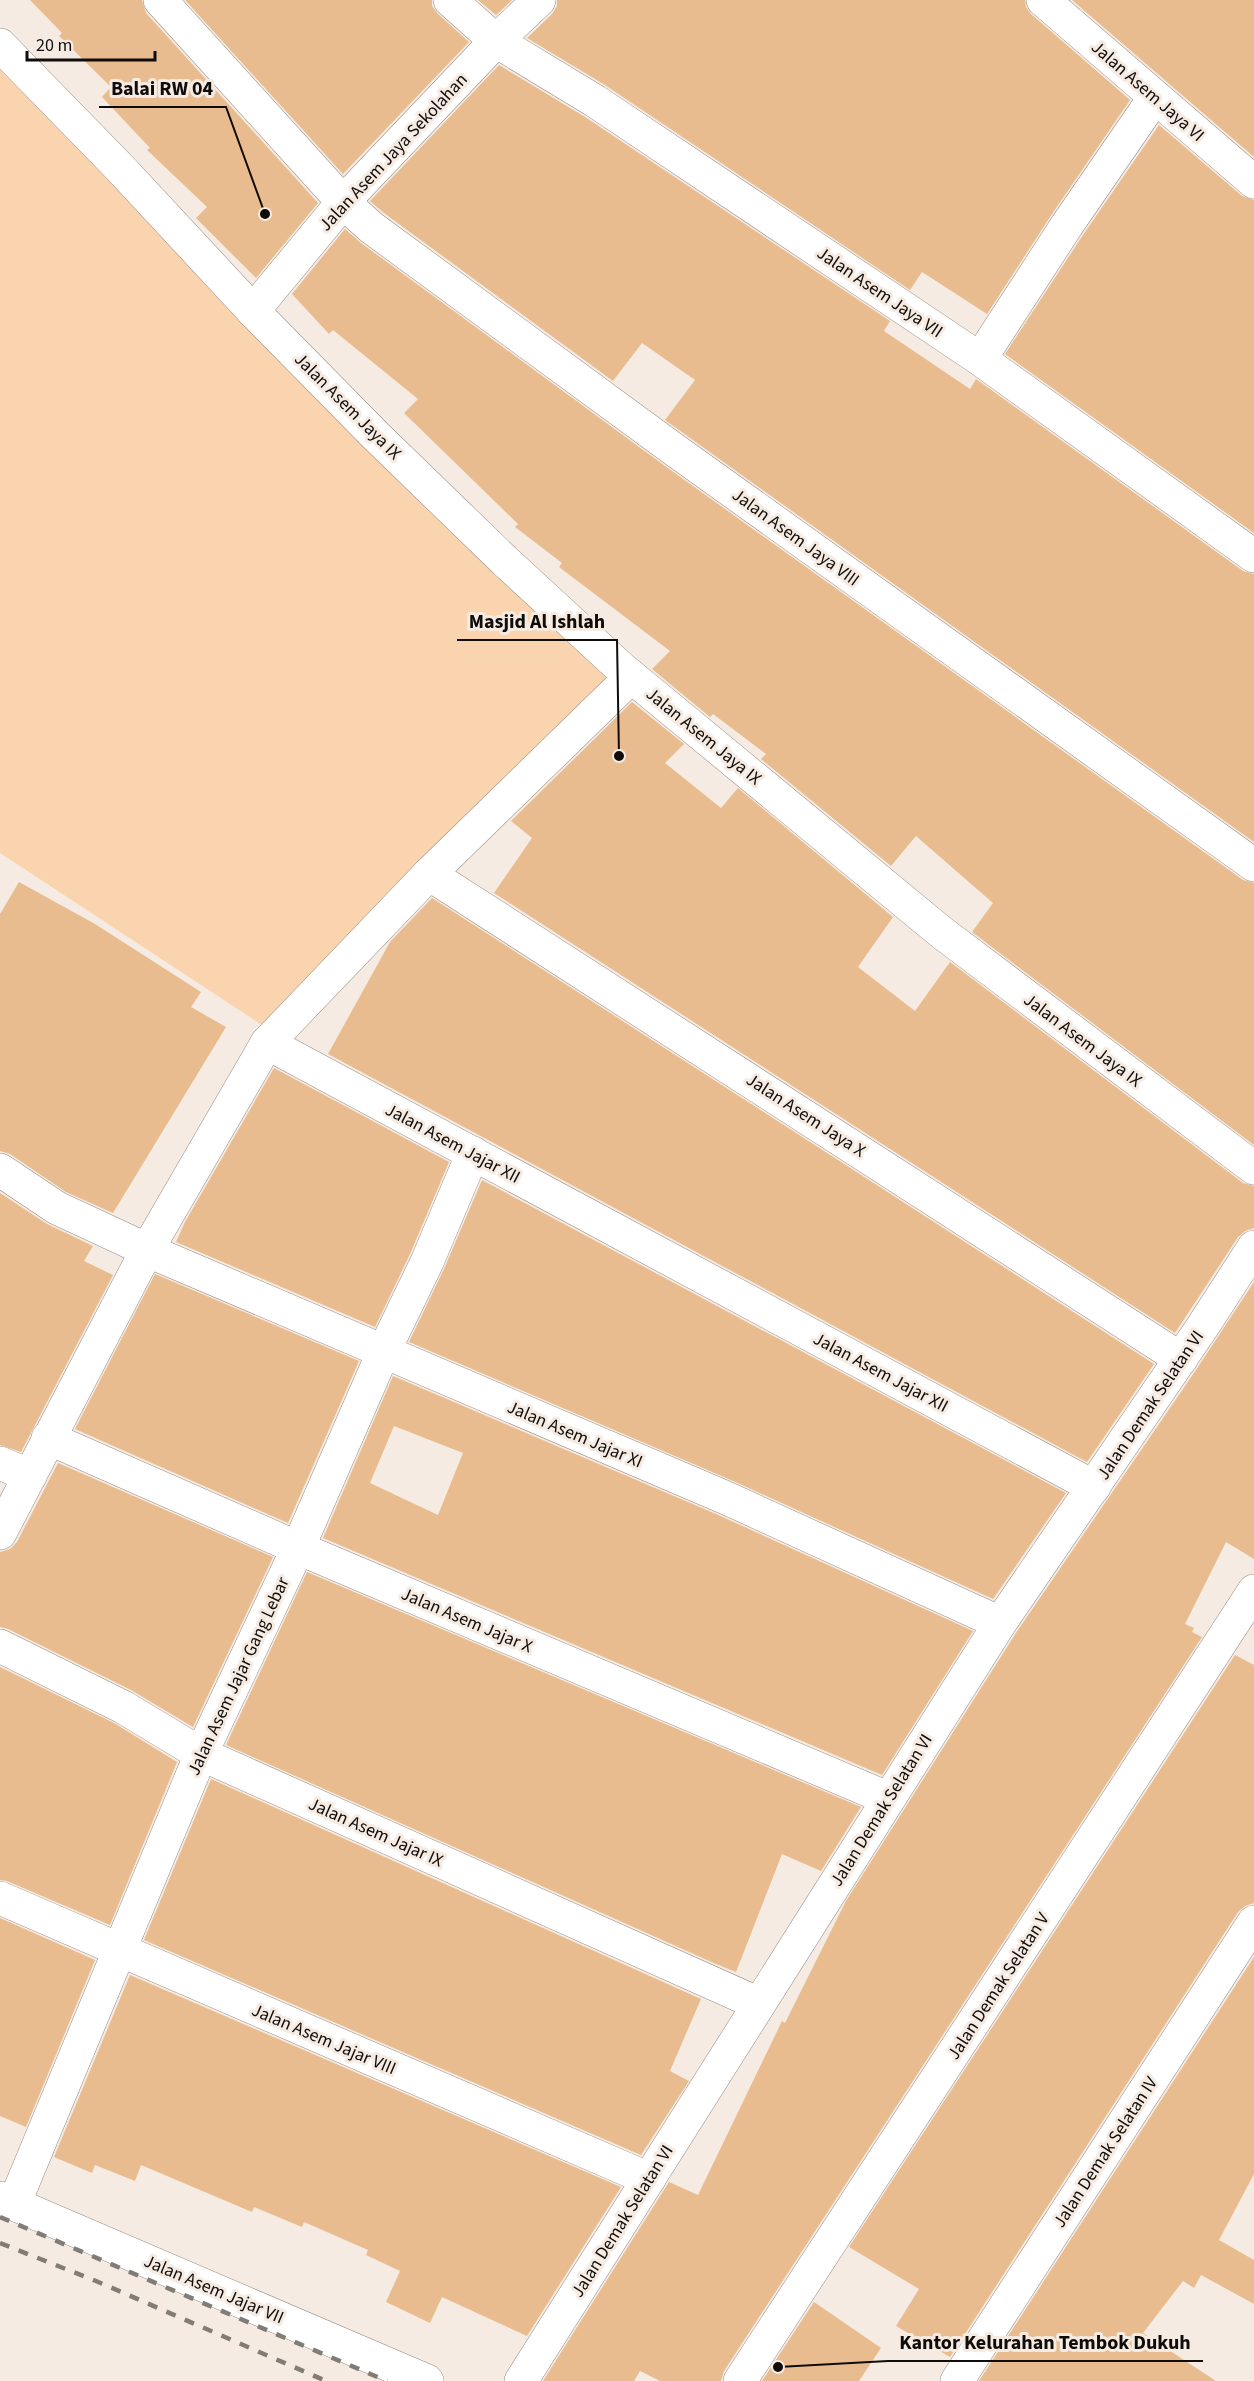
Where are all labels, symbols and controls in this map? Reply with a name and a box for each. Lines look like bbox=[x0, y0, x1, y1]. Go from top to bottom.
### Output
scale bar bbox=[27, 24, 154, 62]
text: 20 m bbox=[36, 33, 72, 58]
street label: Jalan Asem Jaya VI bbox=[1086, 35, 1210, 148]
street label: Jalan Asem Jaya Sekolahan bbox=[313, 68, 473, 237]
callout: Balai RW 04 bbox=[99, 69, 226, 107]
text: Balai RW 04 bbox=[111, 75, 213, 103]
street label: Jalan Asem Jaya VII bbox=[812, 241, 948, 344]
street label: Jalan Asem Jaya IX bbox=[288, 347, 407, 466]
street label: Jalan Asem Jaya VIII bbox=[727, 483, 864, 592]
callout: Masjid Al Ishlah bbox=[457, 602, 617, 640]
text: Masjid Al Ishlah bbox=[469, 608, 605, 636]
street label: Jalan Asem Jaya IX bbox=[641, 682, 767, 791]
street label: Jalan Asem Jaya IX bbox=[1018, 988, 1147, 1093]
street label: Jalan Asem Jaya X bbox=[741, 1067, 870, 1163]
street label: Jalan Asem Jajar XII bbox=[381, 1097, 525, 1190]
street label: Jalan Asem Jajar XII bbox=[809, 1326, 953, 1419]
street label: Jalan Demak Selatan VI bbox=[1091, 1326, 1210, 1485]
street label: Jalan Asem Jajar XI bbox=[503, 1395, 646, 1474]
street label: Jalan Asem Jajar Gang Lebar bbox=[181, 1572, 296, 1779]
street label: Jalan Asem Jajar X bbox=[397, 1582, 536, 1659]
street label: Jalan Demak Selatan VI bbox=[824, 1729, 939, 1891]
street label: Jalan Asem Jajar IX bbox=[304, 1792, 447, 1873]
street label: Jalan Demak Selatan V bbox=[941, 1907, 1056, 2065]
street label: Jalan Asem Jajar VIII bbox=[248, 1998, 400, 2081]
street label: Jalan Demak Selatan IV bbox=[1047, 2071, 1164, 2233]
street label: Jalan Demak Selatan VI bbox=[565, 2140, 680, 2302]
street label: Jalan Asem Jajar VII bbox=[140, 2249, 288, 2330]
callout: Kantor Kelurahan Tembok Dukuh bbox=[888, 2323, 1203, 2361]
text: Kantor Kelurahan Tembok Dukuh bbox=[899, 2329, 1191, 2357]

